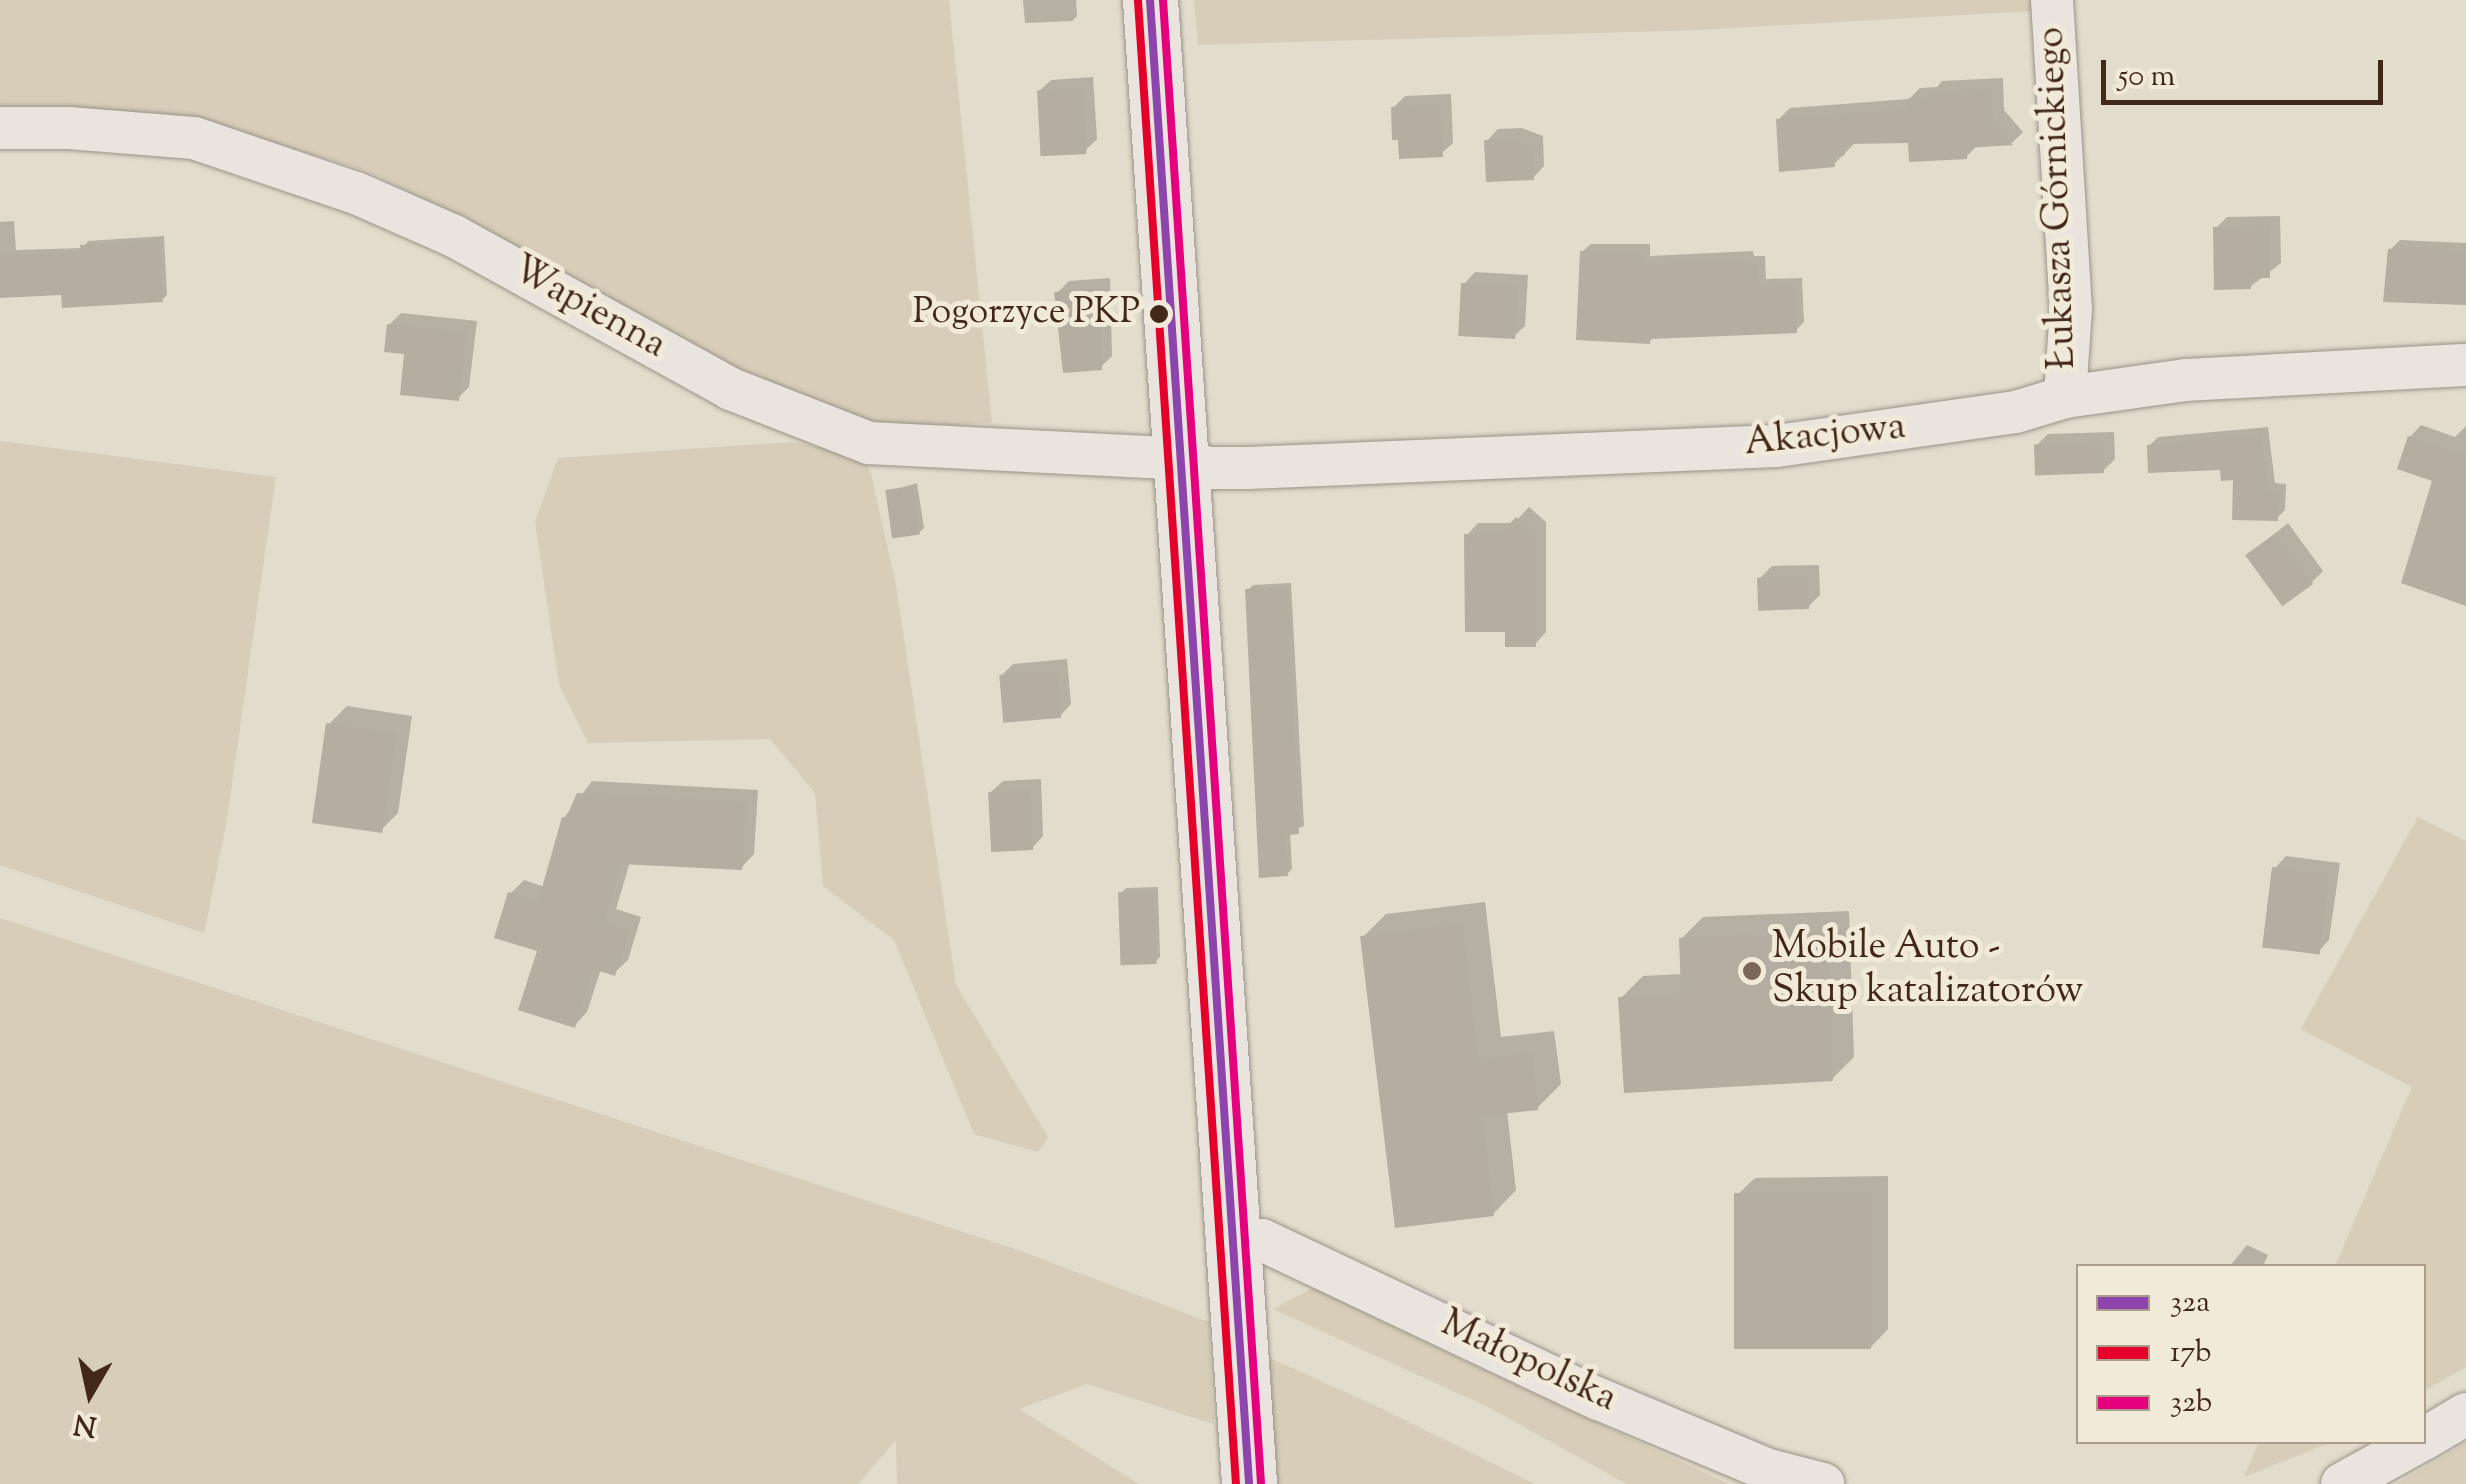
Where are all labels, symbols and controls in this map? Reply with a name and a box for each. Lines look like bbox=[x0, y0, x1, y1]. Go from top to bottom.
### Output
street label: Łukasza Górnickiego bbox=[2030, 26, 2088, 370]
scale bar bbox=[2106, 40, 2388, 102]
text: 50 m bbox=[2118, 56, 2175, 99]
street label: Wapienna bbox=[503, 248, 673, 370]
place label: Pogorzyce PKP bbox=[913, 292, 1140, 336]
marker: Pogorzyce PKP bbox=[1149, 304, 1169, 324]
street label: Akacjowa bbox=[1742, 406, 1908, 468]
place label: Mobile Auto - Skup katalizatorów bbox=[1772, 926, 2083, 1016]
marker: Mobile Auto - Skup katalizatorów bbox=[1741, 960, 1763, 982]
legend bbox=[2076, 1264, 2426, 1444]
text: 32a bbox=[2170, 1282, 2210, 1325]
street label: Małopolska bbox=[1433, 1303, 1623, 1423]
text: 17b bbox=[2170, 1332, 2211, 1375]
north arrow bbox=[40, 1344, 140, 1444]
text: 32b bbox=[2170, 1382, 2212, 1425]
text: N bbox=[71, 1402, 99, 1445]

